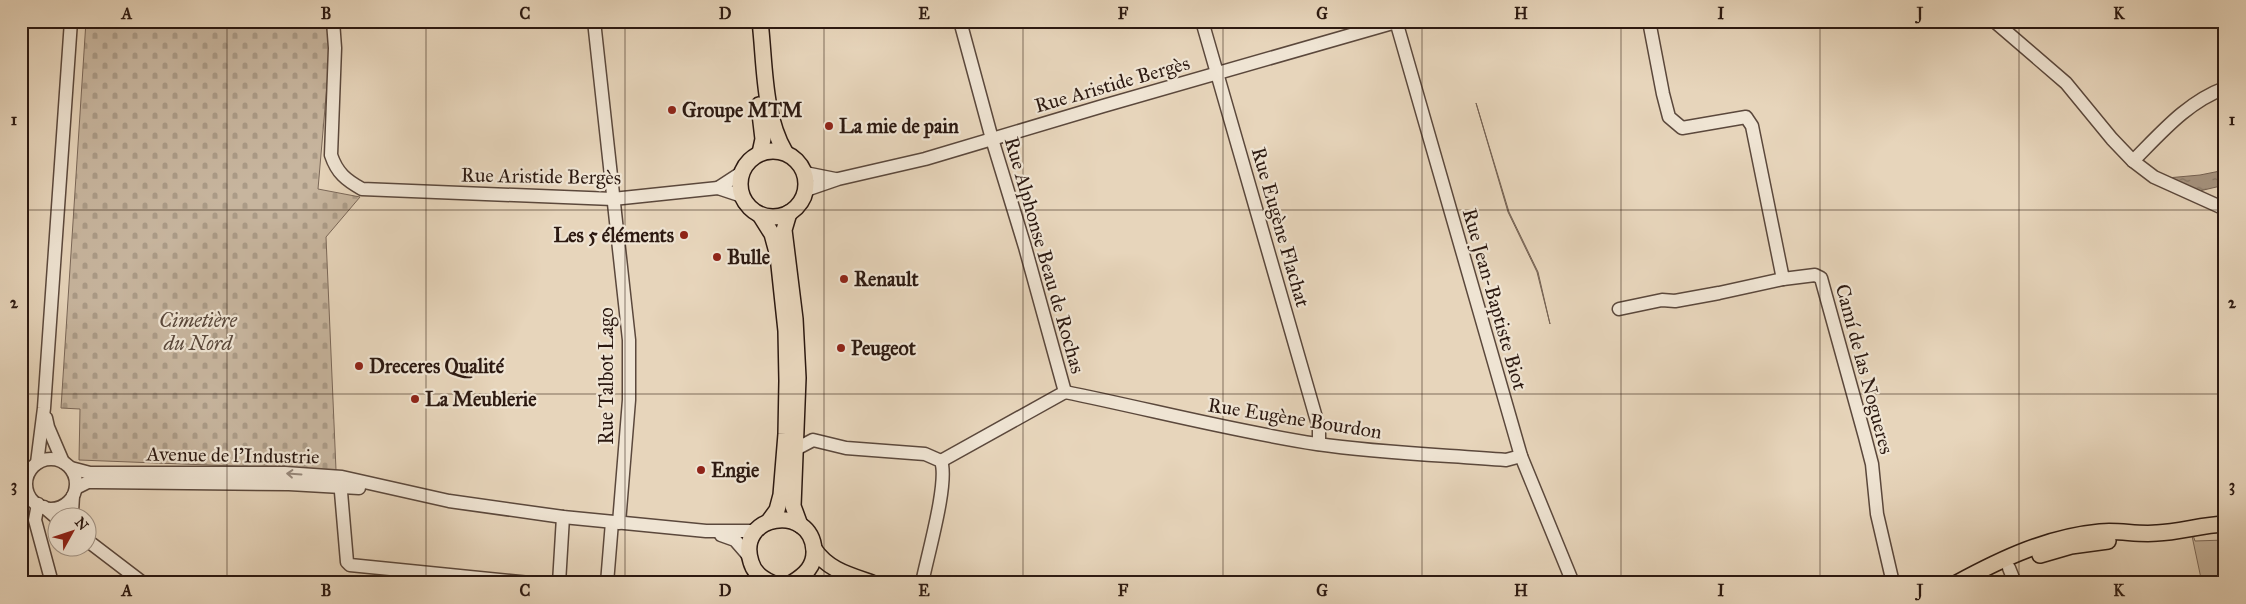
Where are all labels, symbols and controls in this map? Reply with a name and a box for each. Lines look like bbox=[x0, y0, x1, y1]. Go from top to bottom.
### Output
text: A bbox=[121, 4, 133, 23]
text: B bbox=[321, 4, 331, 23]
text: C bbox=[520, 4, 531, 23]
text: D bbox=[719, 4, 732, 23]
text: E bbox=[918, 4, 930, 23]
text: F bbox=[1118, 4, 1129, 23]
text: G bbox=[1316, 4, 1328, 23]
text: H bbox=[1514, 4, 1528, 23]
text: I bbox=[1718, 4, 1725, 23]
text: J bbox=[1915, 4, 1924, 24]
text: K bbox=[2113, 4, 2125, 23]
street label: Rue Aristide Bergès bbox=[1032, 50, 1193, 119]
place label: Groupe MTM bbox=[682, 98, 803, 123]
marker: Groupe MTM bbox=[666, 104, 678, 116]
text: 1 bbox=[11, 110, 18, 129]
text: 1 bbox=[2229, 110, 2236, 129]
place label: La mie de pain bbox=[839, 114, 959, 139]
marker: La mie de pain bbox=[823, 120, 835, 132]
street label: Rue Alphonse Beau de Rochas bbox=[1000, 134, 1090, 376]
street label: Rue Eugène Flachat bbox=[1246, 144, 1315, 310]
street label: Rue Aristide Bergès bbox=[461, 163, 621, 190]
street label: Rue Jean-Baptiste Biot bbox=[1457, 205, 1532, 393]
place label: Les 5 éléments bbox=[554, 223, 675, 247]
marker: Les 5 éléments bbox=[678, 229, 690, 241]
place label: Bulle bbox=[727, 245, 771, 269]
marker: Bulle bbox=[711, 251, 723, 263]
place label: Renault bbox=[854, 267, 920, 291]
marker: Renault bbox=[838, 273, 850, 285]
street label: Camí de las Nogueres bbox=[1830, 281, 1899, 457]
text: 2 bbox=[10, 293, 19, 312]
text: 2 bbox=[2228, 293, 2237, 312]
street label: Rue Talbot Lago bbox=[594, 307, 619, 445]
park label: Cimetière du Nord bbox=[159, 308, 237, 355]
place label: Peugeot bbox=[851, 336, 917, 361]
marker: Peugeot bbox=[835, 342, 847, 354]
place label: Dreceres Qualité bbox=[369, 354, 505, 379]
marker: Dreceres Qualité bbox=[353, 360, 365, 372]
place label: La Meublerie bbox=[425, 387, 537, 411]
street label: Rue Eugène Bourdon bbox=[1206, 392, 1384, 445]
marker: La Meublerie bbox=[409, 393, 421, 405]
street label: Avenue de l'Industrie bbox=[145, 441, 320, 469]
place label: Engie bbox=[711, 458, 760, 483]
marker: Engie bbox=[695, 464, 707, 476]
one-way arrow bbox=[286, 469, 302, 478]
text: 3 bbox=[11, 476, 17, 496]
text: 3 bbox=[2229, 476, 2235, 496]
north arrow bbox=[48, 506, 98, 556]
text: N bbox=[71, 514, 92, 534]
text: A bbox=[121, 581, 133, 600]
text: B bbox=[321, 581, 331, 600]
text: C bbox=[520, 581, 531, 600]
text: D bbox=[719, 581, 732, 600]
text: E bbox=[918, 581, 930, 600]
text: F bbox=[1118, 581, 1129, 600]
text: G bbox=[1316, 581, 1328, 600]
text: H bbox=[1514, 581, 1528, 600]
text: I bbox=[1718, 581, 1725, 600]
text: J bbox=[1915, 581, 1924, 601]
text: K bbox=[2113, 581, 2125, 600]

